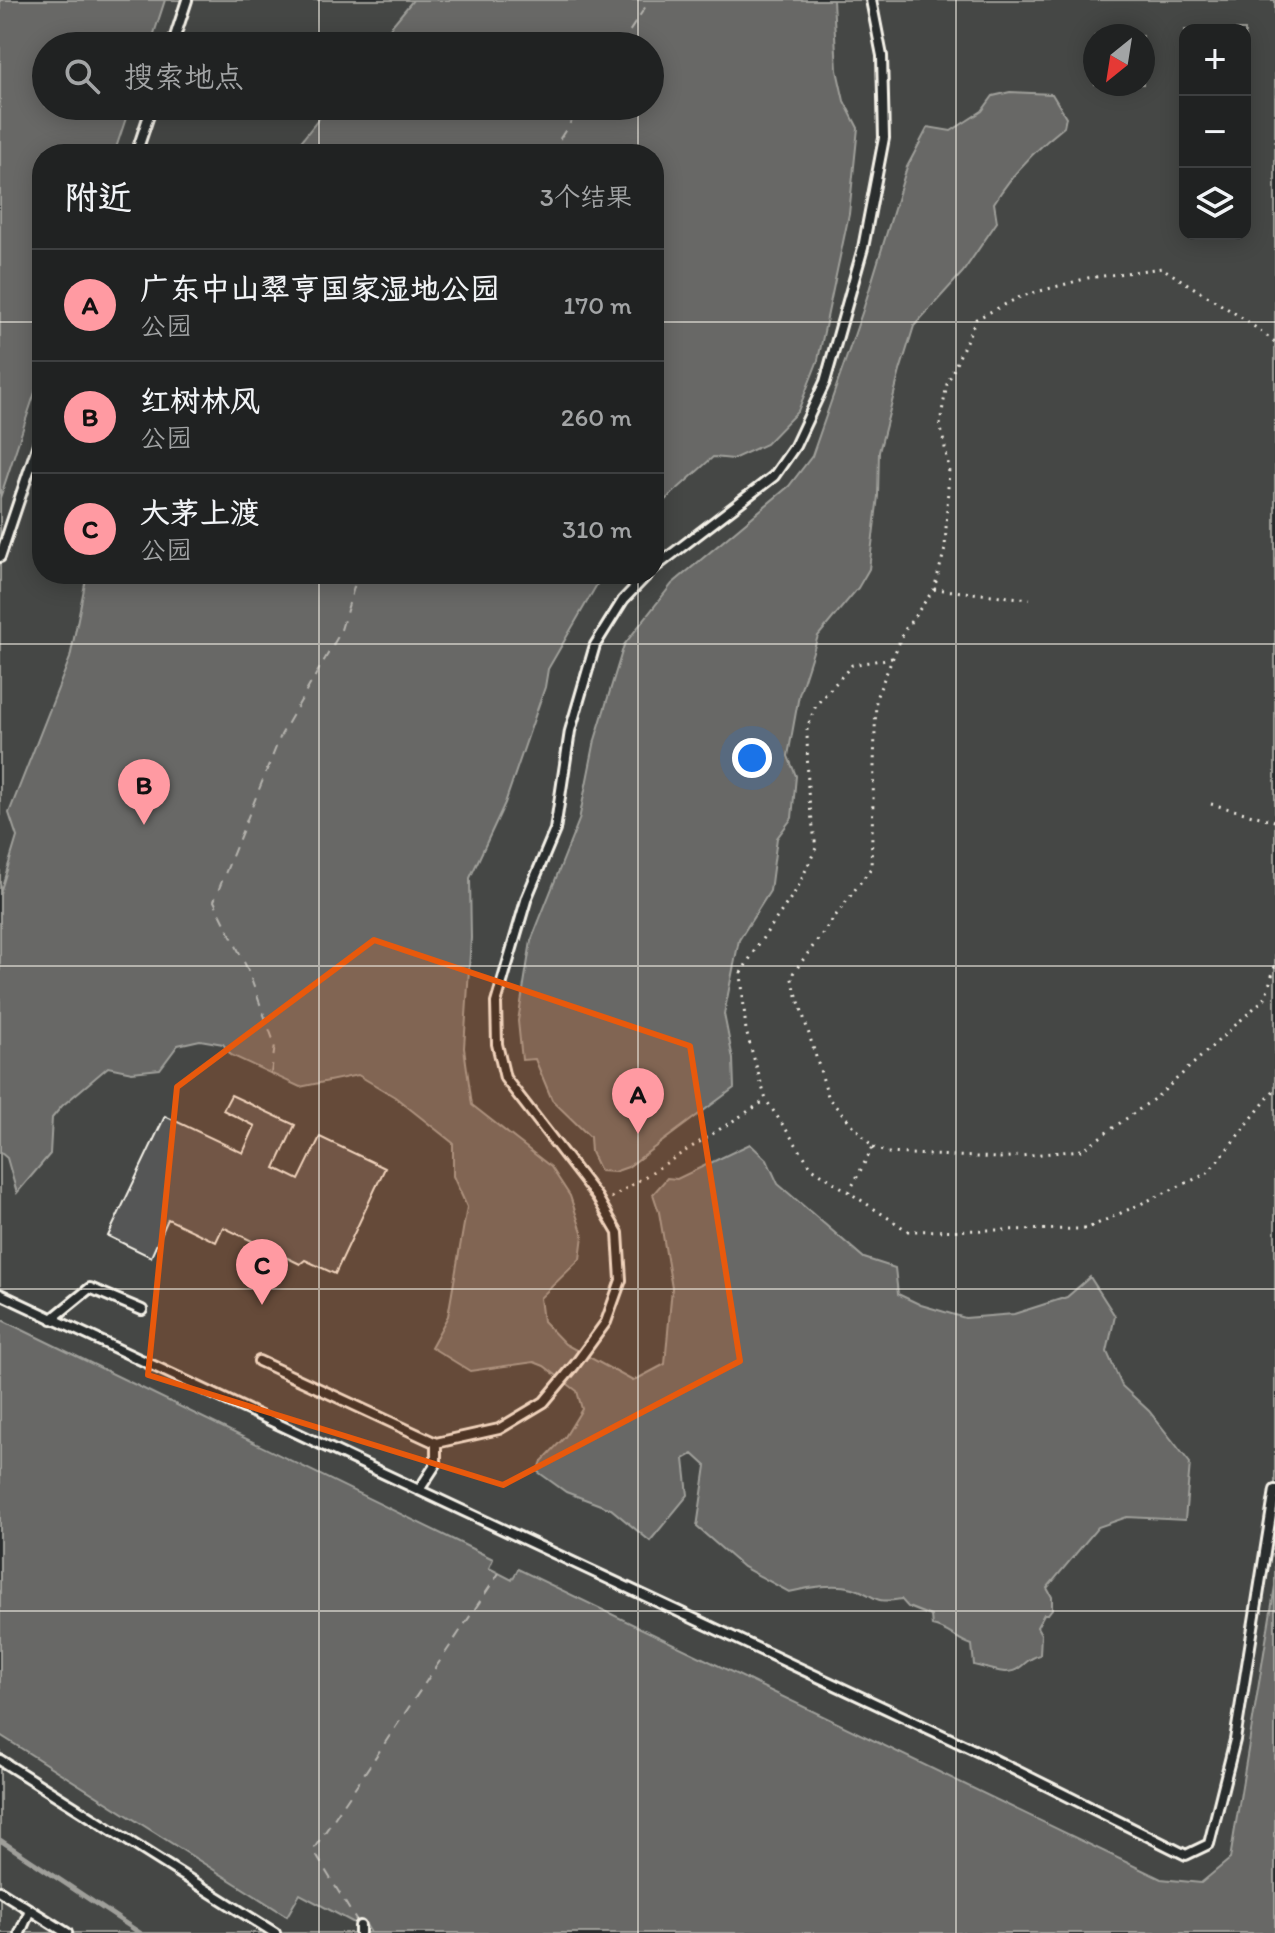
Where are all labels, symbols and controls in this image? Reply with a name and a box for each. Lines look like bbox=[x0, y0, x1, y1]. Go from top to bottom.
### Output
north arrow bbox=[1083, 24, 1155, 96]
map controls bbox=[1179, 24, 1251, 240]
button: + bbox=[1179, 24, 1251, 96]
search box bbox=[32, 32, 664, 120]
icon: search bbox=[60, 54, 104, 98]
text: 搜索地点 bbox=[124, 58, 244, 95]
button: − bbox=[1179, 96, 1251, 168]
button: layers bbox=[1179, 168, 1251, 240]
text: 附近 bbox=[64, 177, 132, 218]
text: 3个结果 bbox=[540, 181, 632, 213]
text: 广东中山翠亨国家湿地公园 bbox=[140, 270, 500, 307]
text: A bbox=[82, 289, 98, 321]
text: 170 m bbox=[563, 289, 632, 321]
text: 公园 bbox=[140, 310, 192, 342]
text: 红树林风 bbox=[140, 382, 260, 419]
text: B bbox=[82, 401, 98, 433]
text: 260 m bbox=[561, 401, 632, 433]
text: 公园 bbox=[140, 422, 192, 454]
text: 大茅上渡 bbox=[140, 494, 260, 531]
text: C bbox=[82, 513, 98, 545]
text: 310 m bbox=[562, 513, 632, 545]
text: 公园 bbox=[140, 534, 192, 566]
your location bbox=[732, 738, 772, 778]
pin: B bbox=[118, 759, 170, 825]
pin: A bbox=[612, 1068, 664, 1134]
pin: C bbox=[236, 1239, 288, 1305]

